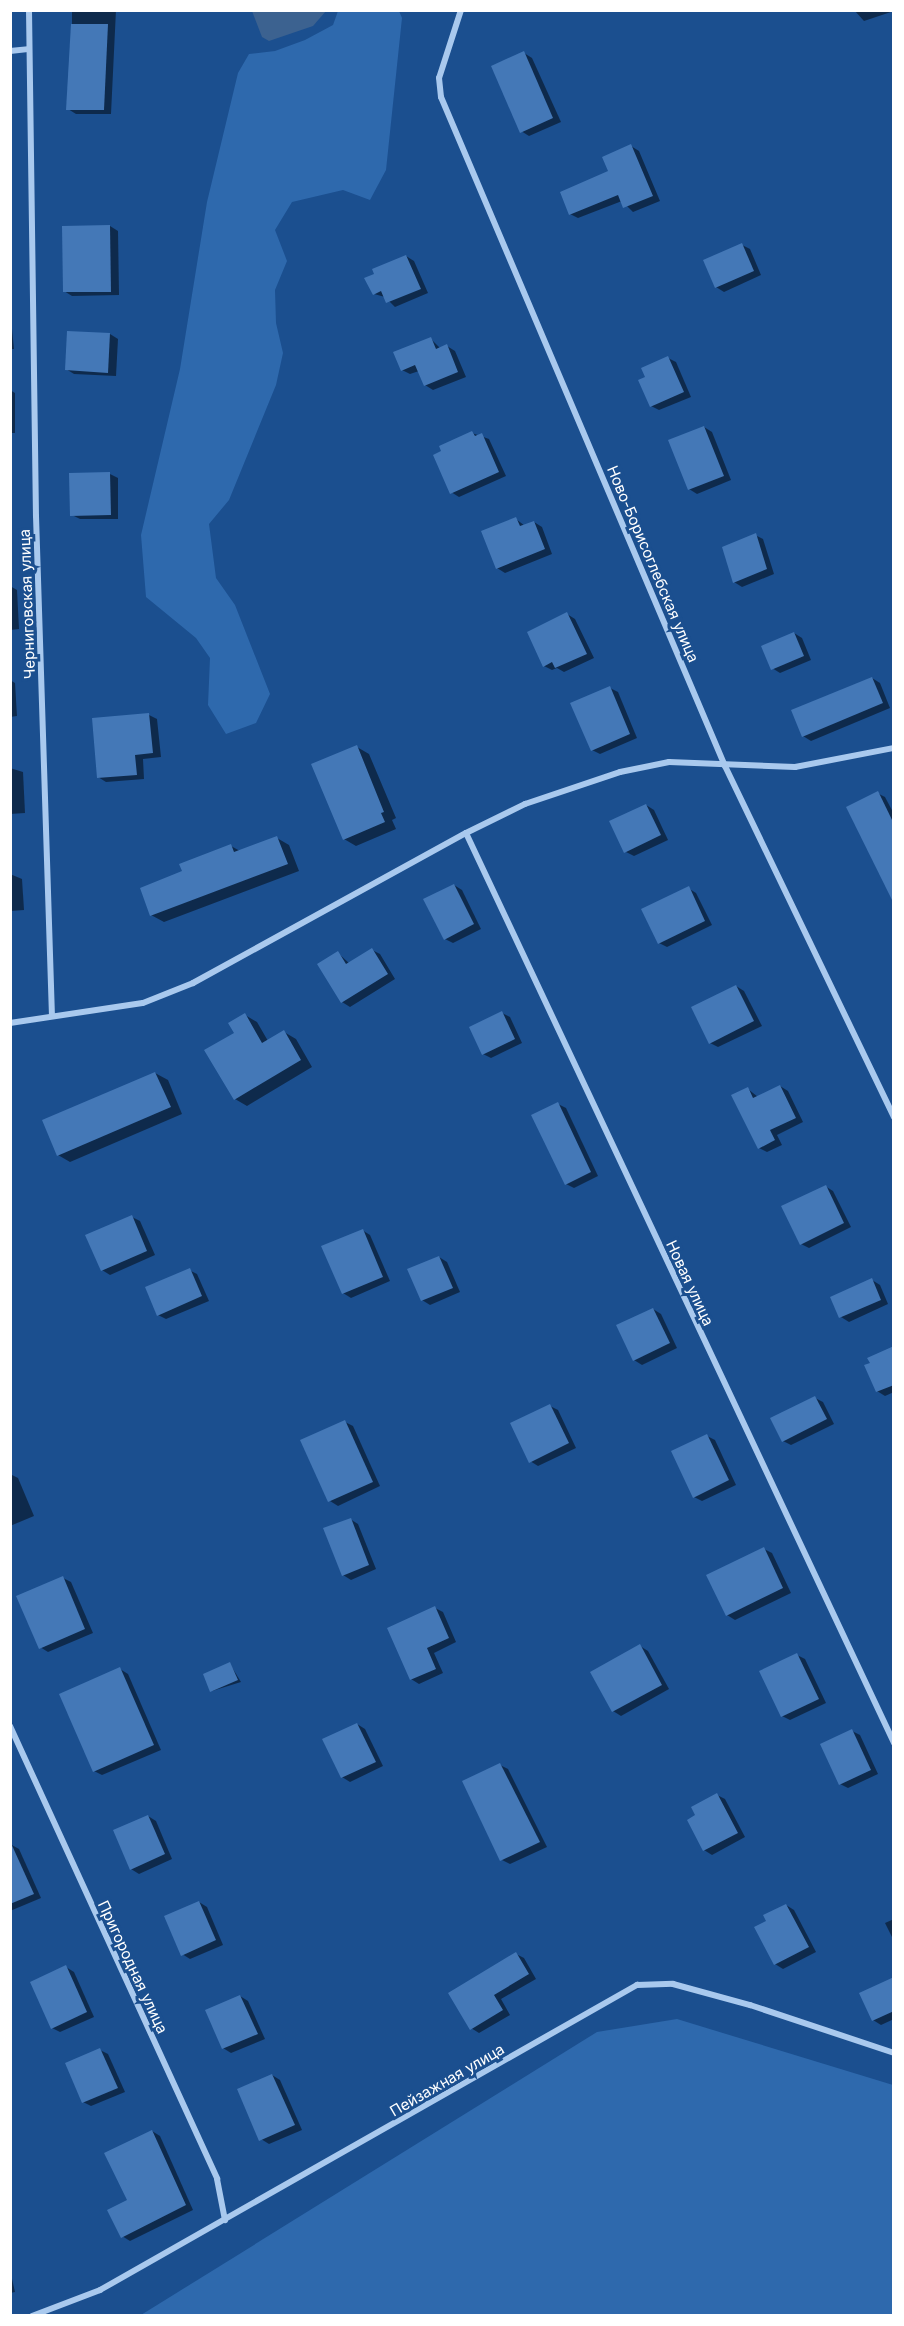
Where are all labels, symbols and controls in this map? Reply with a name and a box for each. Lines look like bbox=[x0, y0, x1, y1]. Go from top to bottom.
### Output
street label: Ново-Борисоглебская улица bbox=[603, 463, 703, 665]
street label: Черниговская улица bbox=[15, 529, 39, 679]
street label: Новая улица bbox=[662, 1237, 718, 1329]
street label: Пригородная улица bbox=[94, 1898, 172, 2036]
street label: Пейзажная улица bbox=[387, 2040, 507, 2120]

